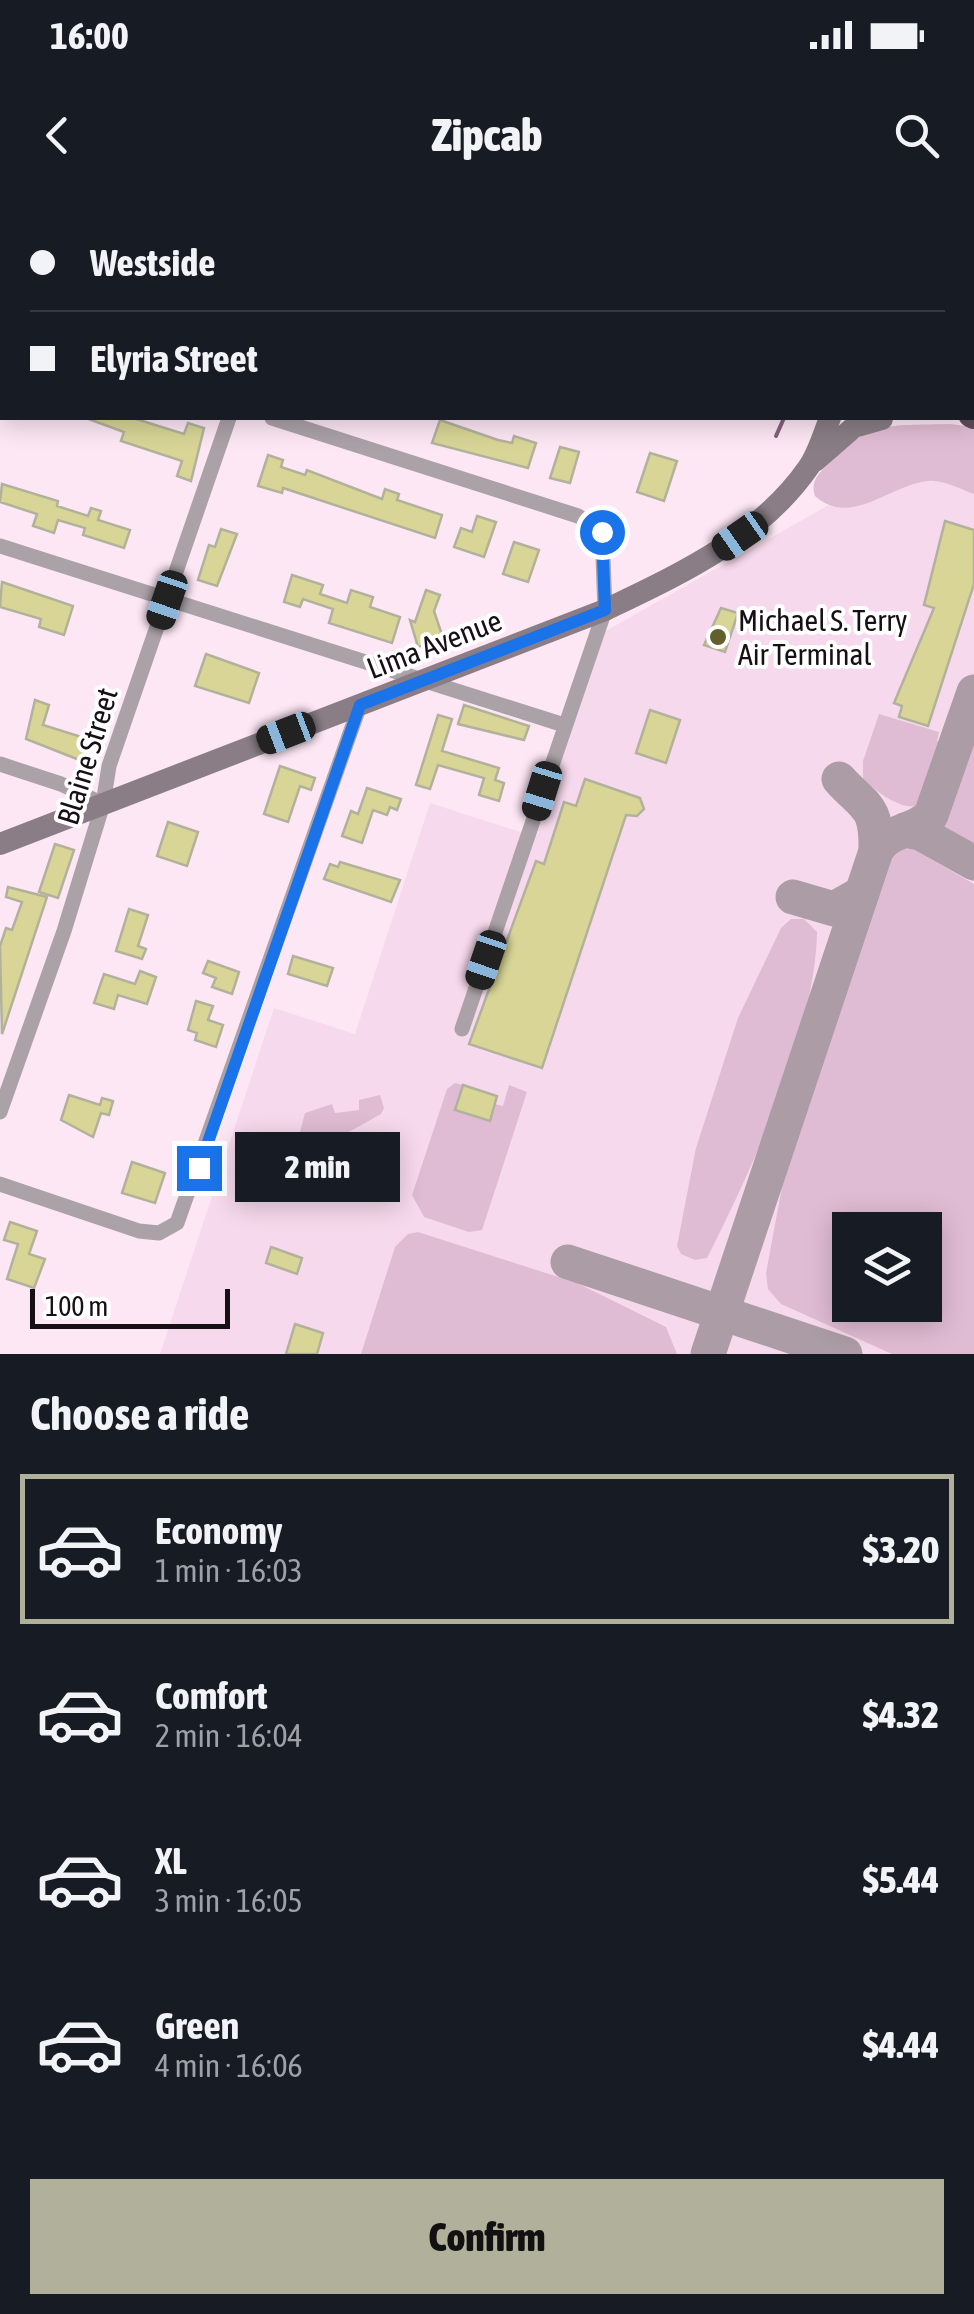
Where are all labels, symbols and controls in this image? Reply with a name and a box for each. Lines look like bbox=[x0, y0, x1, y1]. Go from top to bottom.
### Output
text: 16:00 bbox=[50, 14, 129, 57]
icon: back bbox=[30, 108, 85, 163]
icon: search bbox=[889, 108, 944, 163]
text: Zipcab bbox=[432, 109, 542, 161]
text: Westside bbox=[90, 241, 215, 284]
text: Elyria Street bbox=[90, 337, 258, 380]
car bbox=[707, 507, 773, 565]
route start bbox=[580, 510, 625, 555]
car bbox=[143, 567, 191, 633]
street label: Lima Avenue bbox=[362, 603, 506, 685]
place label: Michael S. Terry Air Terminal bbox=[738, 603, 907, 671]
marker: Michael S. Terry Air Terminal bbox=[707, 626, 729, 648]
street label: Blaine Street bbox=[50, 684, 124, 828]
car bbox=[253, 708, 319, 758]
car bbox=[519, 758, 565, 824]
car bbox=[462, 927, 510, 993]
callout: 2 min bbox=[234, 1133, 399, 1203]
route end bbox=[177, 1146, 222, 1191]
text: 2 min bbox=[285, 1148, 350, 1185]
map controls bbox=[832, 1212, 942, 1322]
button: layers bbox=[832, 1212, 942, 1322]
scale bar bbox=[30, 1284, 230, 1328]
text: 100 m bbox=[45, 1290, 108, 1322]
text: Choose a ride bbox=[30, 1388, 249, 1440]
icon: car bbox=[35, 1504, 125, 1594]
text: Economy bbox=[155, 1509, 282, 1552]
text: $3.20 bbox=[863, 1528, 939, 1571]
text: 1 min · 16:03 bbox=[155, 1552, 302, 1589]
icon: car bbox=[35, 1669, 125, 1759]
text: Comfort bbox=[155, 1674, 267, 1717]
text: $4.32 bbox=[863, 1693, 939, 1736]
text: 2 min · 16:04 bbox=[155, 1717, 302, 1754]
icon: car bbox=[35, 1834, 125, 1924]
text: XL bbox=[155, 1839, 187, 1882]
text: $5.44 bbox=[863, 1858, 939, 1901]
text: 3 min · 16:05 bbox=[155, 1882, 302, 1919]
icon: car bbox=[35, 1999, 125, 2089]
text: Green bbox=[155, 2004, 239, 2047]
text: $4.44 bbox=[863, 2023, 939, 2066]
text: 4 min · 16:06 bbox=[155, 2047, 302, 2084]
button: Confirm bbox=[30, 2179, 944, 2294]

